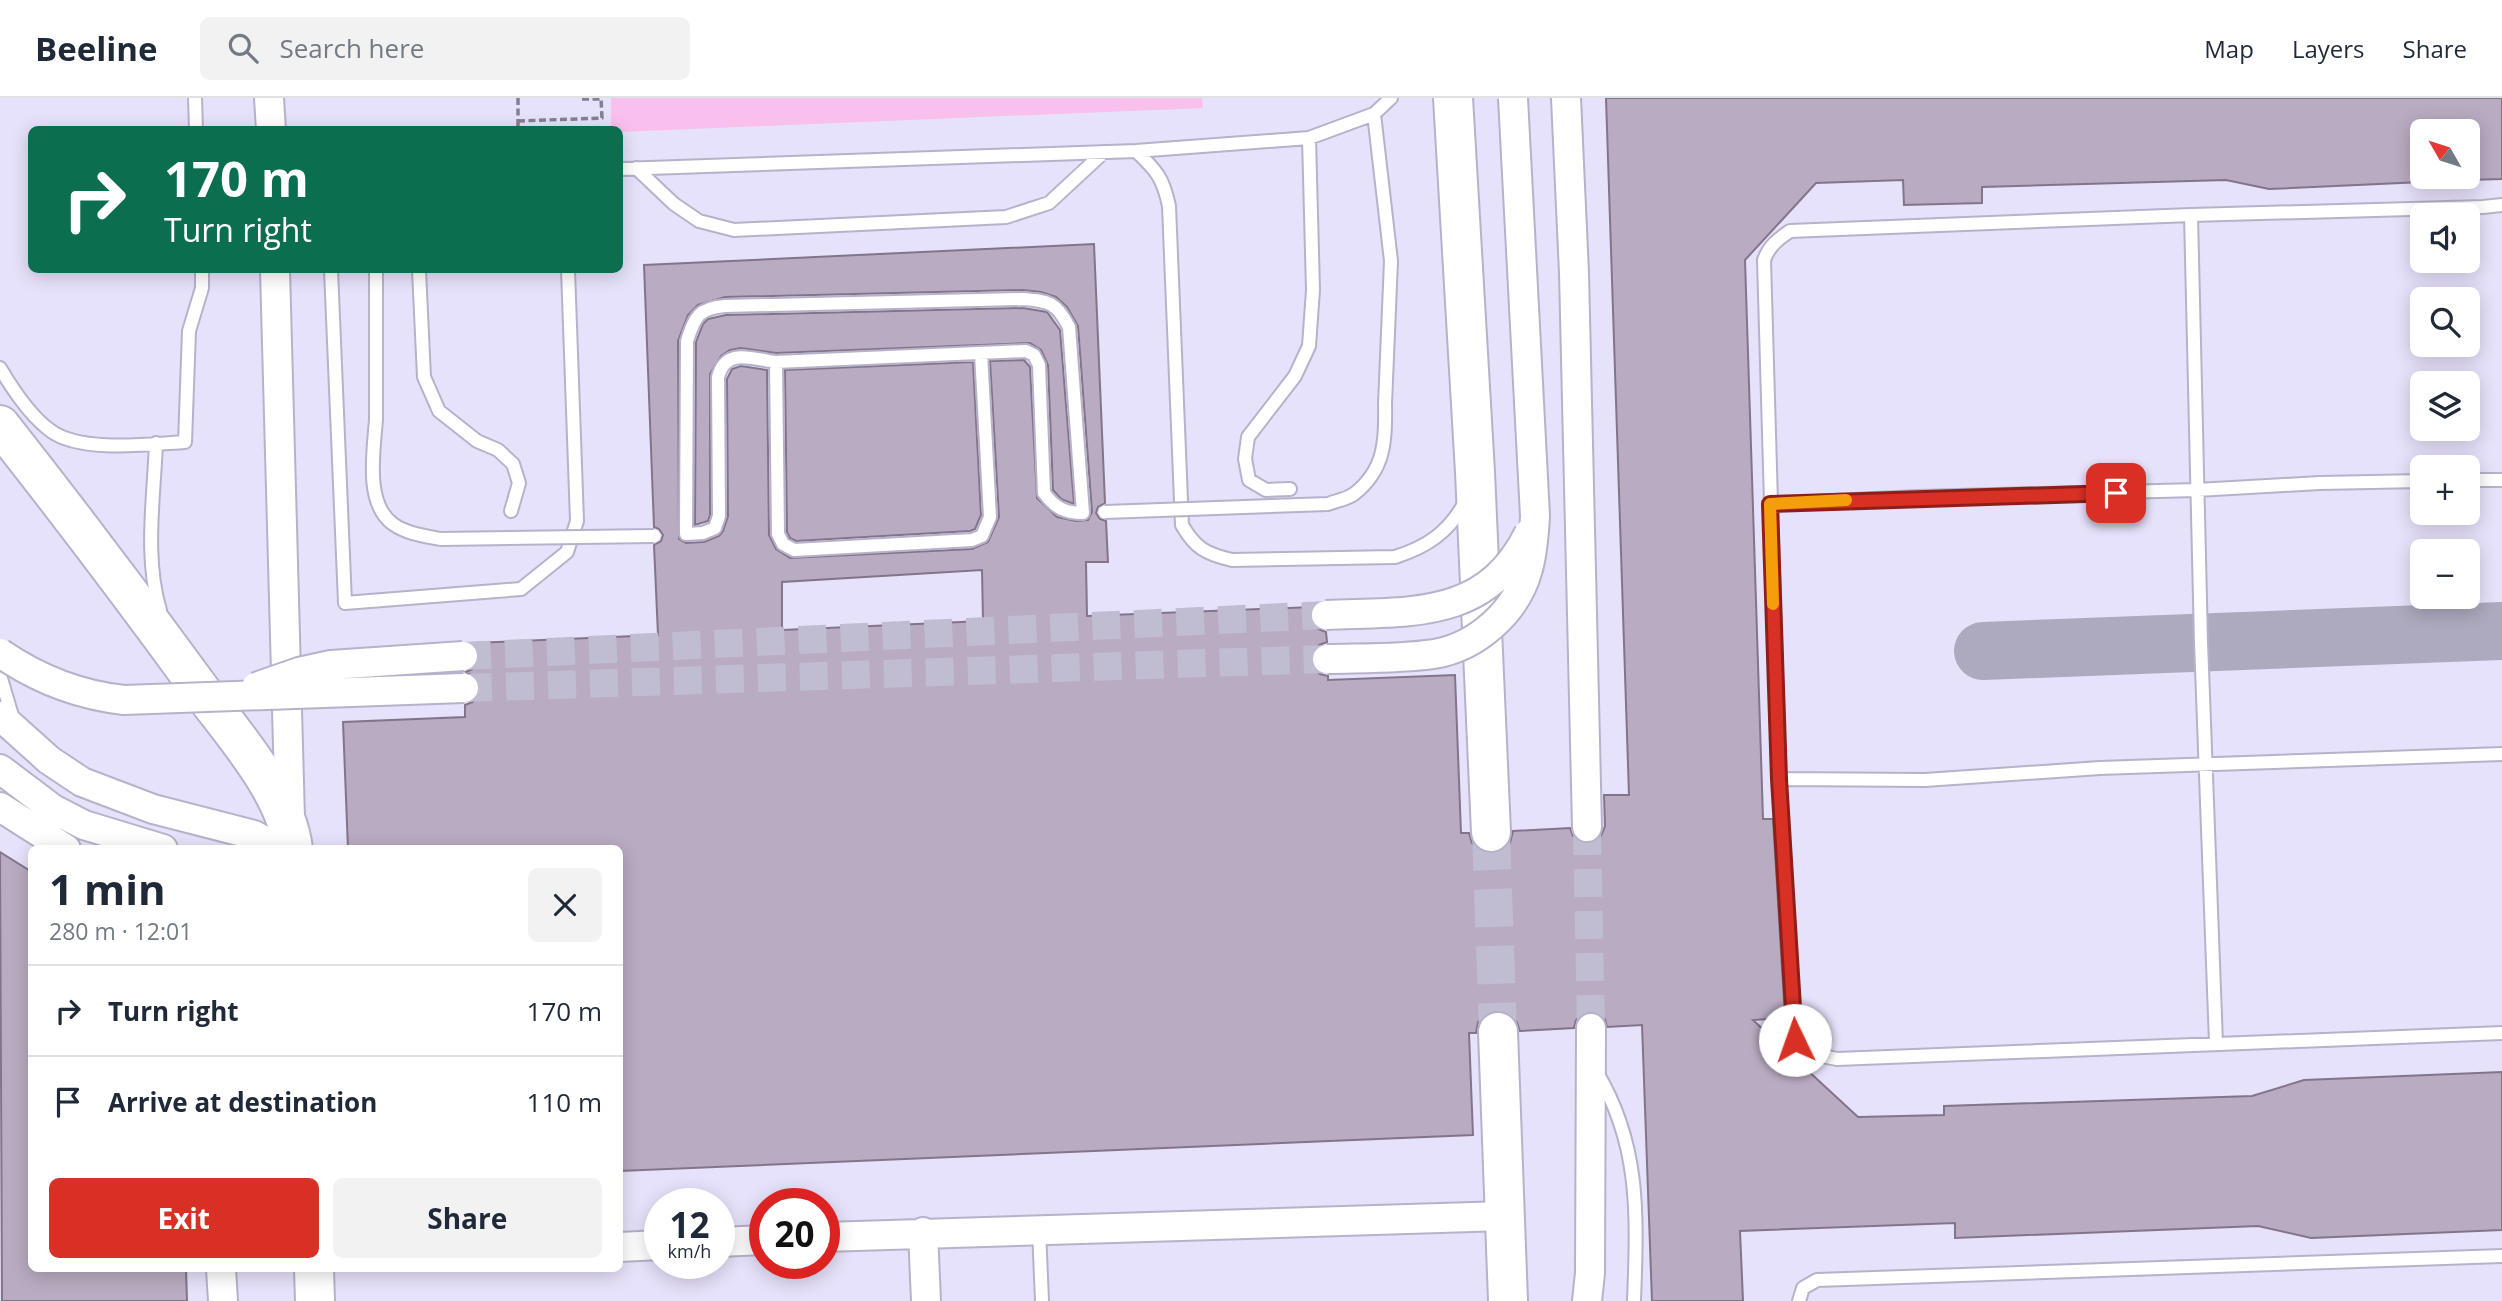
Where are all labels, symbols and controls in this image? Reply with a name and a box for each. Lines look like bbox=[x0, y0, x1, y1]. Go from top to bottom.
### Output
search box bbox=[200, 17, 690, 80]
text: Beeline bbox=[35, 26, 158, 71]
icon: search bbox=[224, 29, 262, 67]
text: Search here bbox=[280, 30, 424, 66]
text: Map bbox=[2204, 32, 2254, 65]
text: Layers bbox=[2292, 32, 2365, 65]
text: Share bbox=[2403, 32, 2467, 65]
north arrow bbox=[2410, 119, 2480, 189]
map controls bbox=[2410, 119, 2480, 609]
text: 170 m bbox=[164, 145, 309, 211]
icon: right bbox=[49, 154, 140, 245]
button: sound bbox=[2410, 203, 2480, 273]
text: Turn right bbox=[164, 208, 312, 251]
button: search bbox=[2410, 287, 2480, 357]
button: layers bbox=[2410, 371, 2480, 441]
button: + bbox=[2410, 455, 2480, 525]
pin bbox=[2086, 463, 2146, 523]
icon: arrive bbox=[2097, 474, 2135, 512]
button: − bbox=[2410, 539, 2480, 609]
text: 1 min bbox=[49, 860, 166, 917]
button: close bbox=[528, 868, 602, 942]
text: 280 m · 12:01 bbox=[49, 915, 192, 947]
icon: right bbox=[49, 992, 87, 1030]
text: Turn right bbox=[108, 993, 239, 1029]
text: 170 m bbox=[527, 993, 602, 1029]
position arrow bbox=[1758, 1003, 1832, 1077]
icon: arrive bbox=[49, 1083, 87, 1121]
text: Arrive at destination bbox=[108, 1084, 377, 1120]
text: 110 m bbox=[527, 1084, 602, 1120]
button: Exit bbox=[49, 1178, 319, 1258]
button: Share bbox=[333, 1178, 602, 1258]
speed limit sign: 20 bbox=[749, 1188, 840, 1279]
text: 12 bbox=[669, 1201, 710, 1248]
text: km/h bbox=[668, 1239, 711, 1263]

